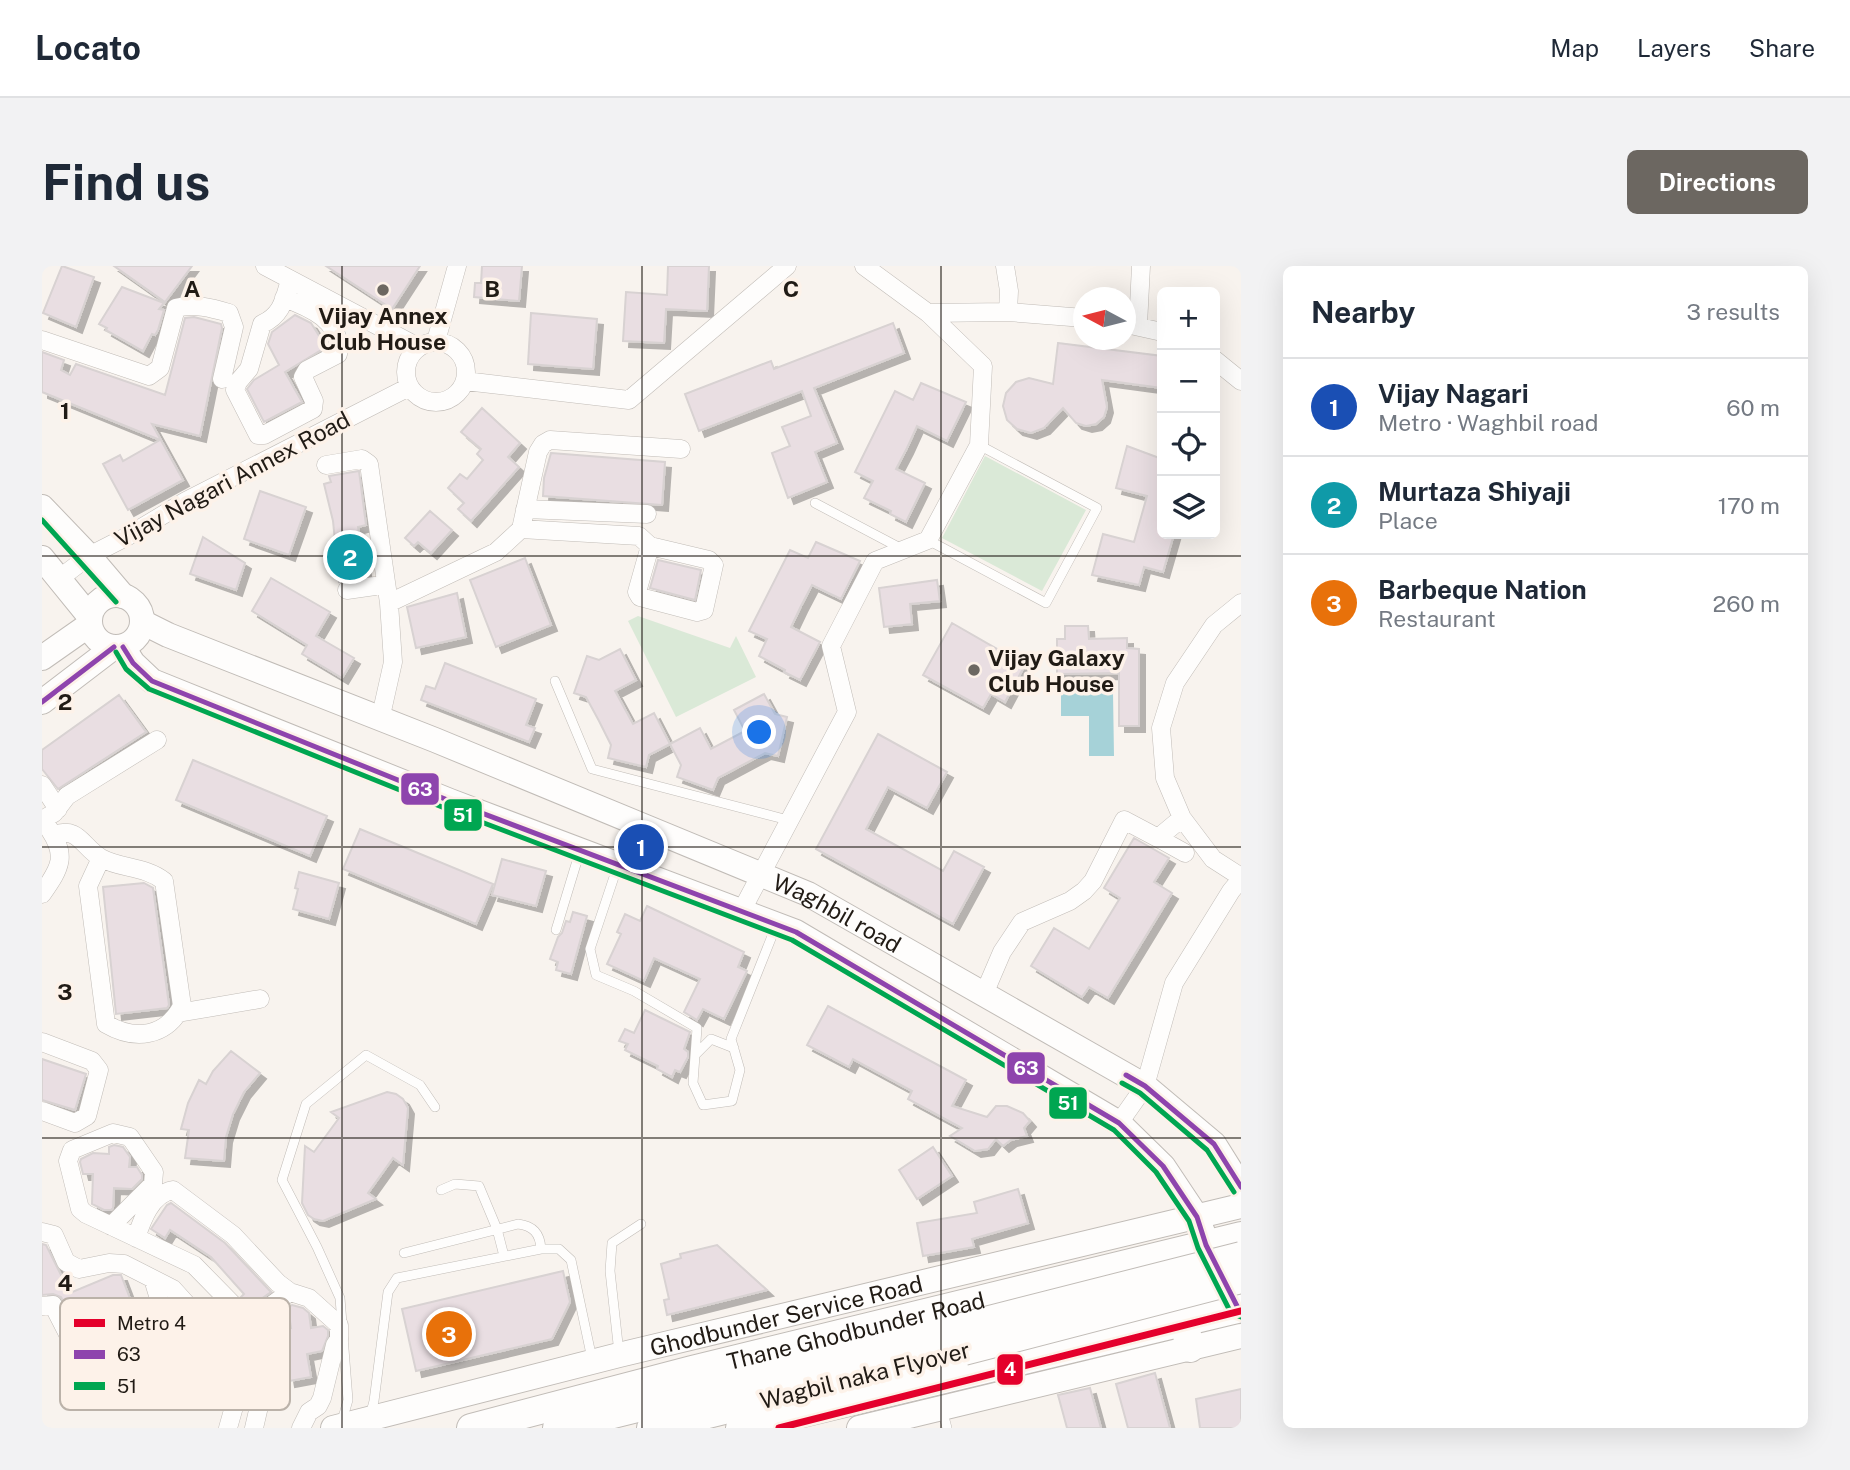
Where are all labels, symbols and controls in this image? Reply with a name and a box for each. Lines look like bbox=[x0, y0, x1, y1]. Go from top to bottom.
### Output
text: Locato bbox=[35, 29, 141, 67]
text: Map bbox=[1550, 34, 1599, 62]
text: Layers bbox=[1637, 34, 1711, 62]
text: Share bbox=[1749, 34, 1815, 62]
button: Directions bbox=[1627, 150, 1808, 214]
text: Find us bbox=[42, 153, 210, 211]
text: A bbox=[184, 275, 201, 302]
text: B bbox=[484, 275, 500, 302]
text: C bbox=[783, 275, 799, 302]
marker: Vijay Annex Club House bbox=[375, 282, 391, 298]
north arrow bbox=[1073, 287, 1136, 350]
map controls bbox=[1157, 287, 1220, 539]
button: + bbox=[1157, 287, 1220, 350]
text: Nearby bbox=[1311, 294, 1415, 330]
text: 3 results bbox=[1686, 298, 1780, 325]
place label: Vijay Annex Club House bbox=[318, 302, 448, 355]
button: − bbox=[1157, 350, 1220, 413]
text: Vijay Nagari bbox=[1378, 378, 1529, 409]
text: 1 bbox=[1329, 394, 1339, 421]
text: 60 m bbox=[1726, 394, 1780, 421]
text: 1 bbox=[60, 397, 70, 424]
street label: Vijay Nagari Annex Road bbox=[110, 405, 354, 553]
text: Metro · Waghbil road bbox=[1378, 409, 1599, 436]
button: locate bbox=[1157, 413, 1220, 476]
button: layers bbox=[1157, 476, 1220, 539]
text: Murtaza Shiyaji bbox=[1378, 476, 1571, 507]
text: 2 bbox=[1327, 492, 1341, 519]
text: 170 m bbox=[1718, 492, 1780, 519]
text: Place bbox=[1378, 507, 1438, 534]
pin: 2 bbox=[327, 531, 373, 583]
text: Barbeque Nation bbox=[1378, 574, 1587, 605]
text: 3 bbox=[1326, 590, 1342, 617]
text: 260 m bbox=[1713, 590, 1780, 617]
text: Restaurant bbox=[1378, 605, 1496, 632]
place label: Vijay Galaxy Club House bbox=[988, 644, 1125, 697]
marker: Vijay Galaxy Club House bbox=[966, 662, 982, 678]
text: 2 bbox=[58, 688, 72, 715]
your location bbox=[742, 715, 776, 749]
line badge: 63 bbox=[400, 772, 440, 806]
text: 63 bbox=[407, 778, 433, 800]
line badge: 51 bbox=[443, 798, 483, 832]
text: 51 bbox=[453, 804, 473, 826]
pin: 1 bbox=[618, 821, 664, 873]
street label: Waghbil road bbox=[769, 868, 906, 958]
text: 3 bbox=[57, 978, 73, 1005]
line badge: 63 bbox=[1006, 1051, 1046, 1085]
text: 63 bbox=[1013, 1057, 1039, 1079]
line badge: 51 bbox=[1048, 1086, 1088, 1120]
text: 51 bbox=[1058, 1092, 1078, 1114]
text: 4 bbox=[57, 1269, 73, 1296]
street label: Ghodbunder Service Road bbox=[647, 1269, 925, 1361]
street label: Thane Ghodbunder Road bbox=[724, 1286, 988, 1375]
legend bbox=[60, 1298, 290, 1410]
pin: 3 bbox=[426, 1308, 472, 1360]
text: Metro 4 bbox=[117, 1312, 186, 1334]
street label: Wagbil naka Flyover bbox=[757, 1336, 973, 1414]
text: 63 bbox=[117, 1343, 141, 1365]
line badge: 4 bbox=[996, 1353, 1024, 1386]
text: 4 bbox=[1004, 1358, 1016, 1380]
text: 51 bbox=[117, 1375, 137, 1397]

